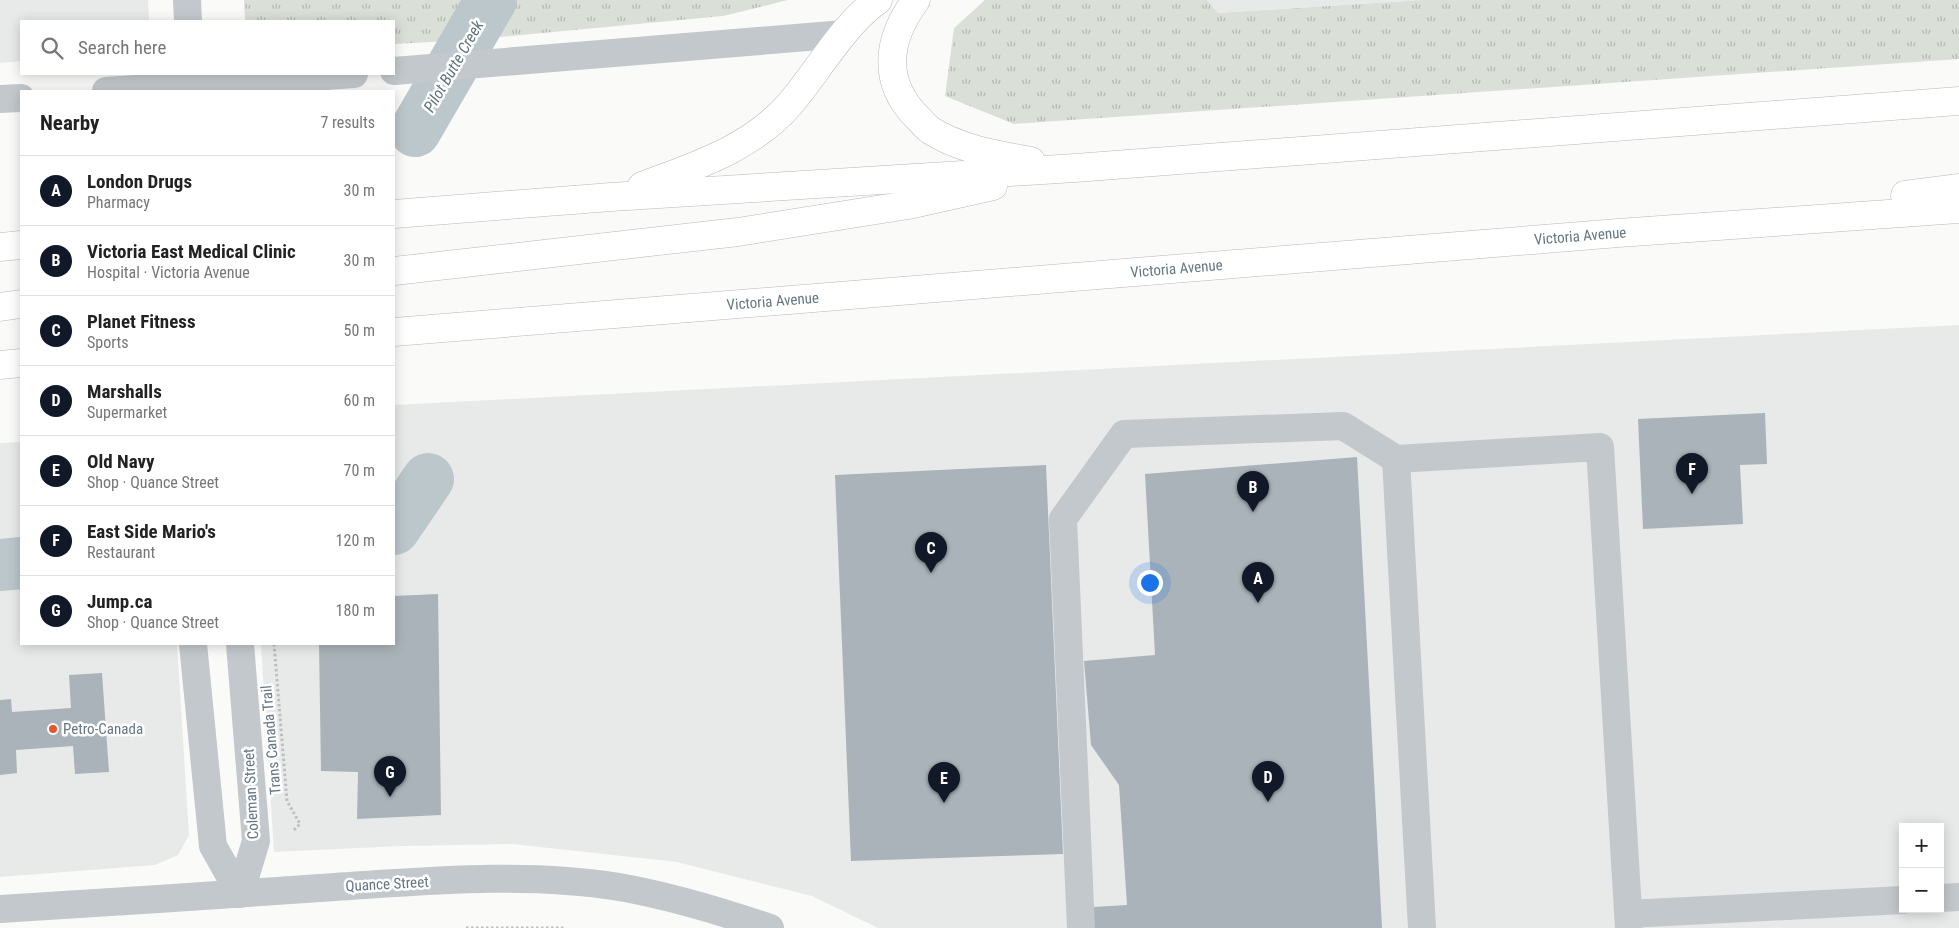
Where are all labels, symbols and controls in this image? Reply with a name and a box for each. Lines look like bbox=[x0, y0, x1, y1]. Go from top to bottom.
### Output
water label: Pilot Butte Creek bbox=[420, 16, 488, 115]
search box bbox=[20, 20, 395, 75]
icon: search bbox=[38, 34, 66, 62]
text: Search here bbox=[78, 36, 166, 59]
text: Nearby bbox=[40, 111, 99, 135]
text: 7 results bbox=[320, 113, 375, 132]
text: London Drugs bbox=[87, 170, 192, 193]
text: A bbox=[51, 181, 61, 200]
text: 30 m bbox=[343, 181, 375, 200]
text: Pharmacy bbox=[87, 193, 150, 212]
street label: Victoria Avenue bbox=[1533, 223, 1627, 249]
text: Victoria East Medical Clinic bbox=[87, 240, 296, 263]
text: B bbox=[52, 251, 60, 270]
text: 30 m bbox=[343, 251, 375, 270]
street label: Victoria Avenue bbox=[1130, 256, 1223, 281]
text: Hospital · Victoria Avenue bbox=[87, 263, 250, 282]
street label: Victoria Avenue bbox=[726, 289, 820, 314]
text: Planet Fitness bbox=[87, 310, 196, 333]
text: C bbox=[51, 321, 61, 340]
text: 50 m bbox=[343, 321, 375, 340]
text: Sports bbox=[87, 333, 129, 352]
text: Marshalls bbox=[87, 380, 162, 403]
text: D bbox=[51, 391, 61, 410]
text: 60 m bbox=[343, 391, 375, 410]
text: Supermarket bbox=[87, 403, 167, 422]
text: Old Navy bbox=[87, 450, 154, 473]
pin: F bbox=[1676, 453, 1708, 494]
text: E bbox=[52, 461, 60, 480]
text: 70 m bbox=[343, 461, 375, 480]
pin: B bbox=[1237, 471, 1269, 512]
text: Shop · Quance Street bbox=[87, 473, 219, 492]
text: East Side Mario's bbox=[87, 520, 216, 543]
text: F bbox=[52, 531, 60, 550]
text: 120 m bbox=[336, 531, 375, 550]
pin: C bbox=[915, 532, 947, 573]
text: Restaurant bbox=[87, 543, 155, 562]
pin: A bbox=[1242, 562, 1274, 603]
your location bbox=[1137, 570, 1163, 596]
text: Jump.ca bbox=[87, 590, 152, 613]
text: G bbox=[51, 601, 61, 620]
text: 180 m bbox=[336, 601, 375, 620]
text: Shop · Quance Street bbox=[87, 613, 219, 632]
street label: Trans Canada Trail bbox=[257, 685, 285, 795]
place label: Petro-Canada bbox=[63, 720, 143, 738]
marker: Petro-Canada bbox=[47, 723, 59, 735]
street label: Coleman Street bbox=[240, 748, 262, 840]
pin: G bbox=[374, 756, 406, 797]
pin: D bbox=[1252, 761, 1284, 802]
pin: E bbox=[928, 762, 960, 803]
map controls bbox=[1899, 823, 1944, 913]
button: + bbox=[1899, 823, 1944, 868]
button: − bbox=[1899, 868, 1944, 913]
street label: Quance Street bbox=[345, 873, 429, 895]

